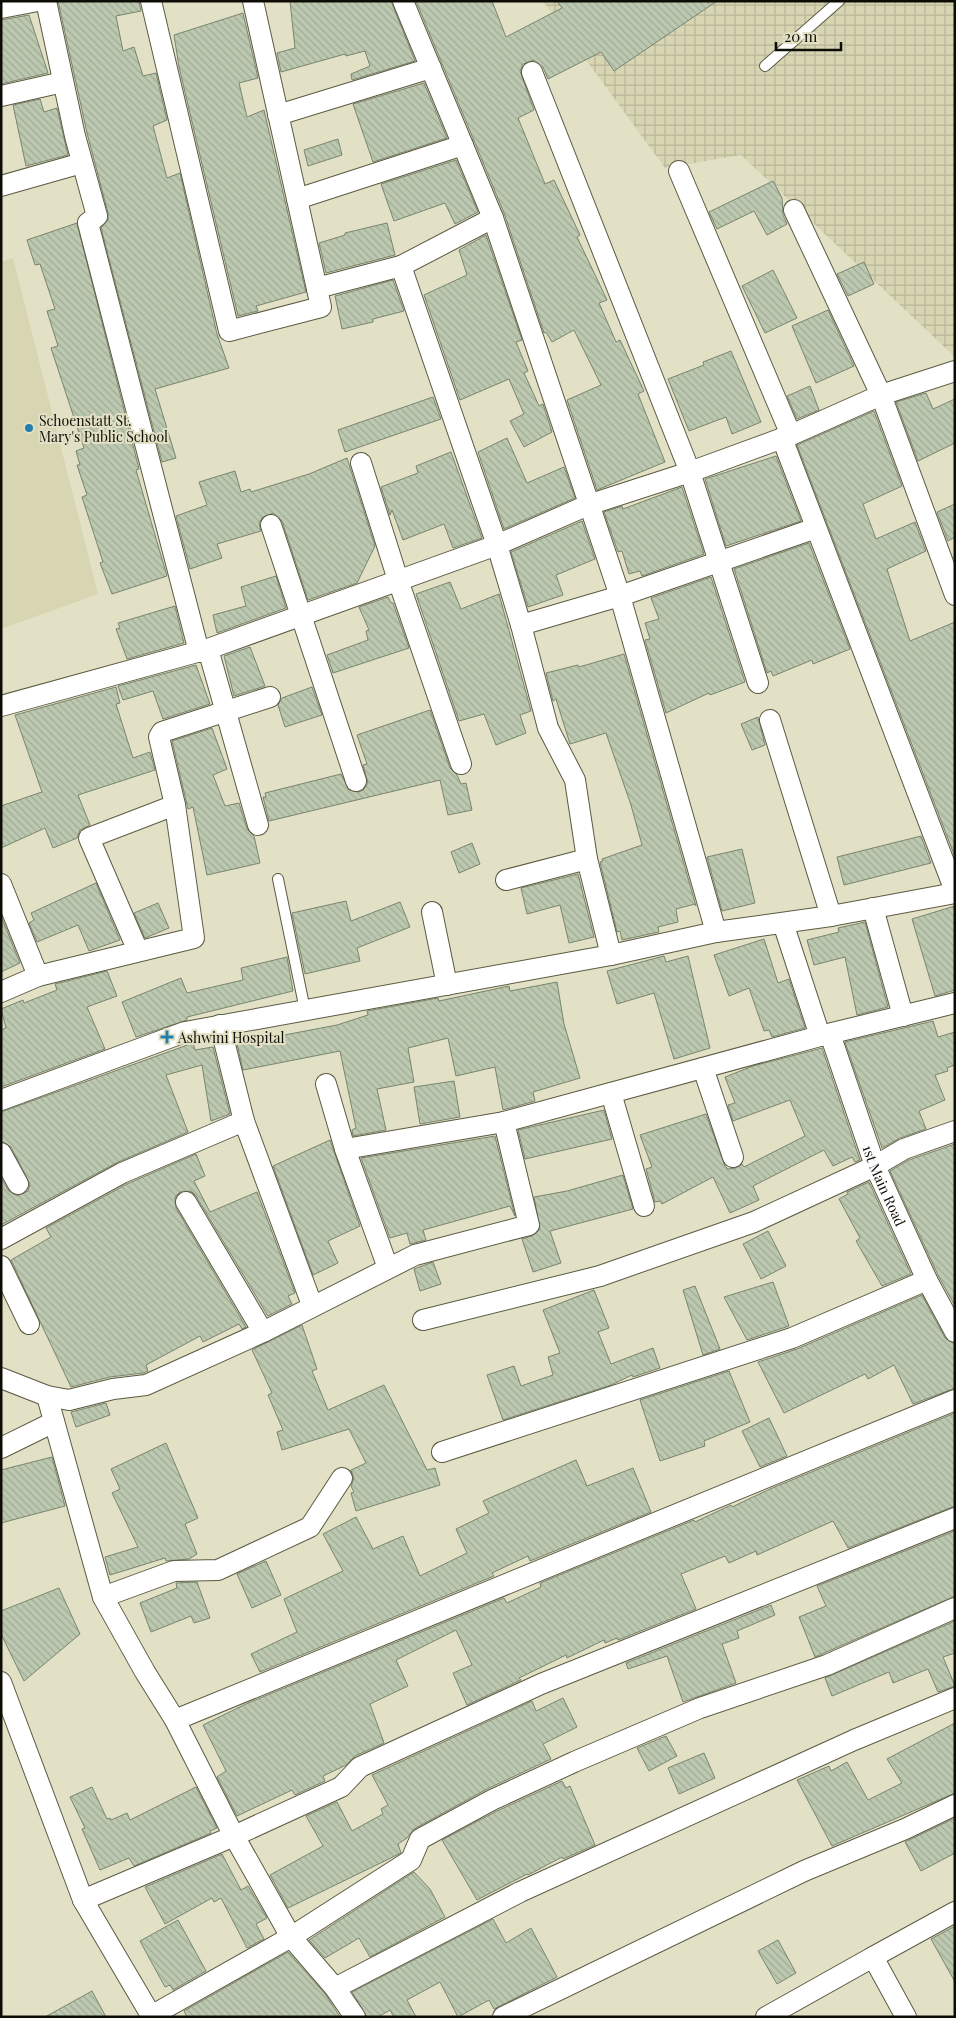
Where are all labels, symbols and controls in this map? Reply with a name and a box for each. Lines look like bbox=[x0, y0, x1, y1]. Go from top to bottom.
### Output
scale bar bbox=[776, 20, 841, 52]
text: 20 m bbox=[784, 26, 818, 46]
place label: Schoenstatt St. Mary's Public School bbox=[39, 411, 168, 446]
marker: Schoenstatt St. Mary's Public School bbox=[23, 422, 35, 434]
place label: Ashwini Hospital bbox=[177, 1028, 284, 1047]
marker: Ashwini Hospital bbox=[160, 1030, 174, 1044]
street label: 1st Main Road bbox=[859, 1142, 911, 1229]

